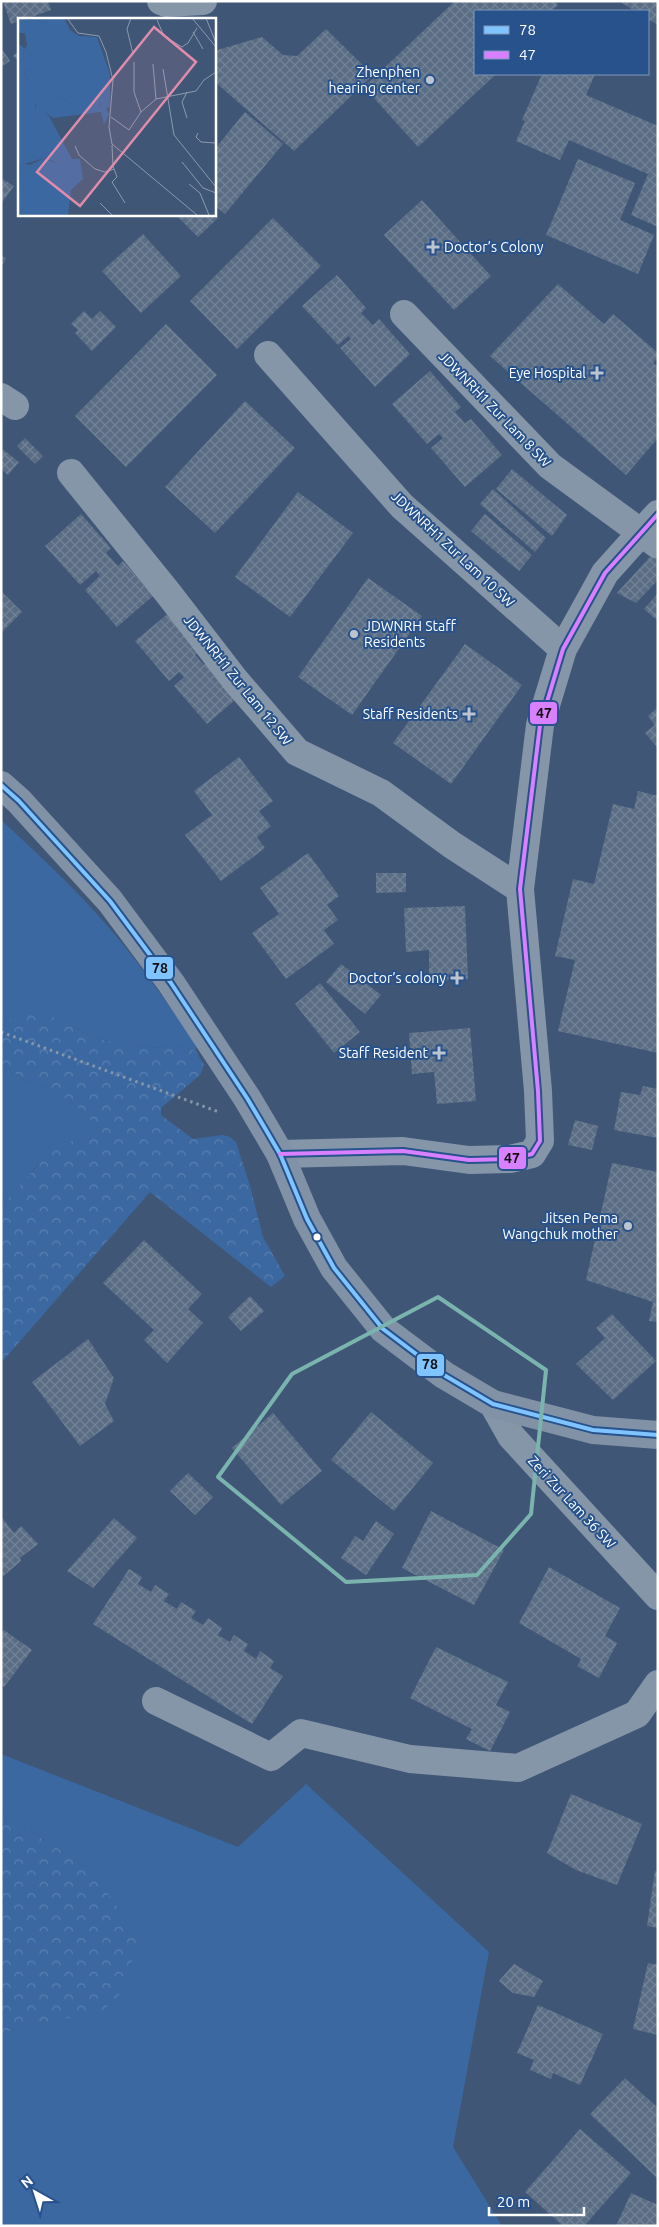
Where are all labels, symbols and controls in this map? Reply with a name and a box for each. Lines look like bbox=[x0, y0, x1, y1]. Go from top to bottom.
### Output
legend bbox=[474, 10, 649, 75]
inset map bbox=[18, 18, 215, 215]
text: 78 bbox=[519, 21, 536, 38]
text: 47 bbox=[519, 46, 536, 63]
place label: Zhenphen hearing center bbox=[328, 64, 421, 96]
marker: Zhenphen hearing center bbox=[424, 74, 436, 86]
place label: Doctor’s Colony bbox=[444, 239, 544, 255]
marker: Doctor’s Colony bbox=[426, 240, 440, 254]
street label: JDWNRH1 Zur Lam 8 SW bbox=[436, 348, 554, 470]
place label: Eye Hospital bbox=[509, 365, 586, 381]
marker: Eye Hospital bbox=[590, 366, 604, 380]
street label: JDWNRH1 Zur Lam 10 SW bbox=[388, 488, 518, 610]
street label: JDWNRH1 Zur Lam 12 SW bbox=[181, 612, 295, 748]
place label: JDWNRH Staff Residents bbox=[364, 618, 456, 650]
marker: JDWNRH Staff Residents bbox=[348, 628, 360, 640]
line badge: 47 bbox=[529, 701, 558, 725]
text: 47 bbox=[536, 705, 552, 721]
place label: Staff Residents bbox=[363, 706, 458, 722]
marker: Staff Residents bbox=[462, 707, 476, 721]
line badge: 78 bbox=[145, 956, 174, 980]
text: 78 bbox=[152, 960, 168, 976]
place label: Doctor’s colony bbox=[349, 970, 446, 986]
marker: Doctor’s colony bbox=[450, 971, 464, 985]
place label: Staff Resident bbox=[339, 1045, 428, 1061]
marker: Staff Resident bbox=[432, 1046, 446, 1060]
line badge: 47 bbox=[498, 1146, 527, 1170]
text: 47 bbox=[504, 1150, 520, 1166]
place label: Jitsen Pema Wangchuk mother bbox=[503, 1210, 619, 1242]
marker: Jitsen Pema Wangchuk mother bbox=[622, 1220, 634, 1232]
unlabelled marker bbox=[312, 1232, 322, 1242]
line badge: 78 bbox=[416, 1353, 445, 1377]
text: 78 bbox=[422, 1356, 438, 1372]
street label: Zeri Zur Lam 36 SW bbox=[525, 1452, 619, 1552]
north arrow bbox=[10, 2167, 60, 2217]
text: N bbox=[18, 2172, 36, 2191]
scale bar bbox=[489, 2184, 584, 2216]
text: 20 m bbox=[497, 2193, 530, 2210]

